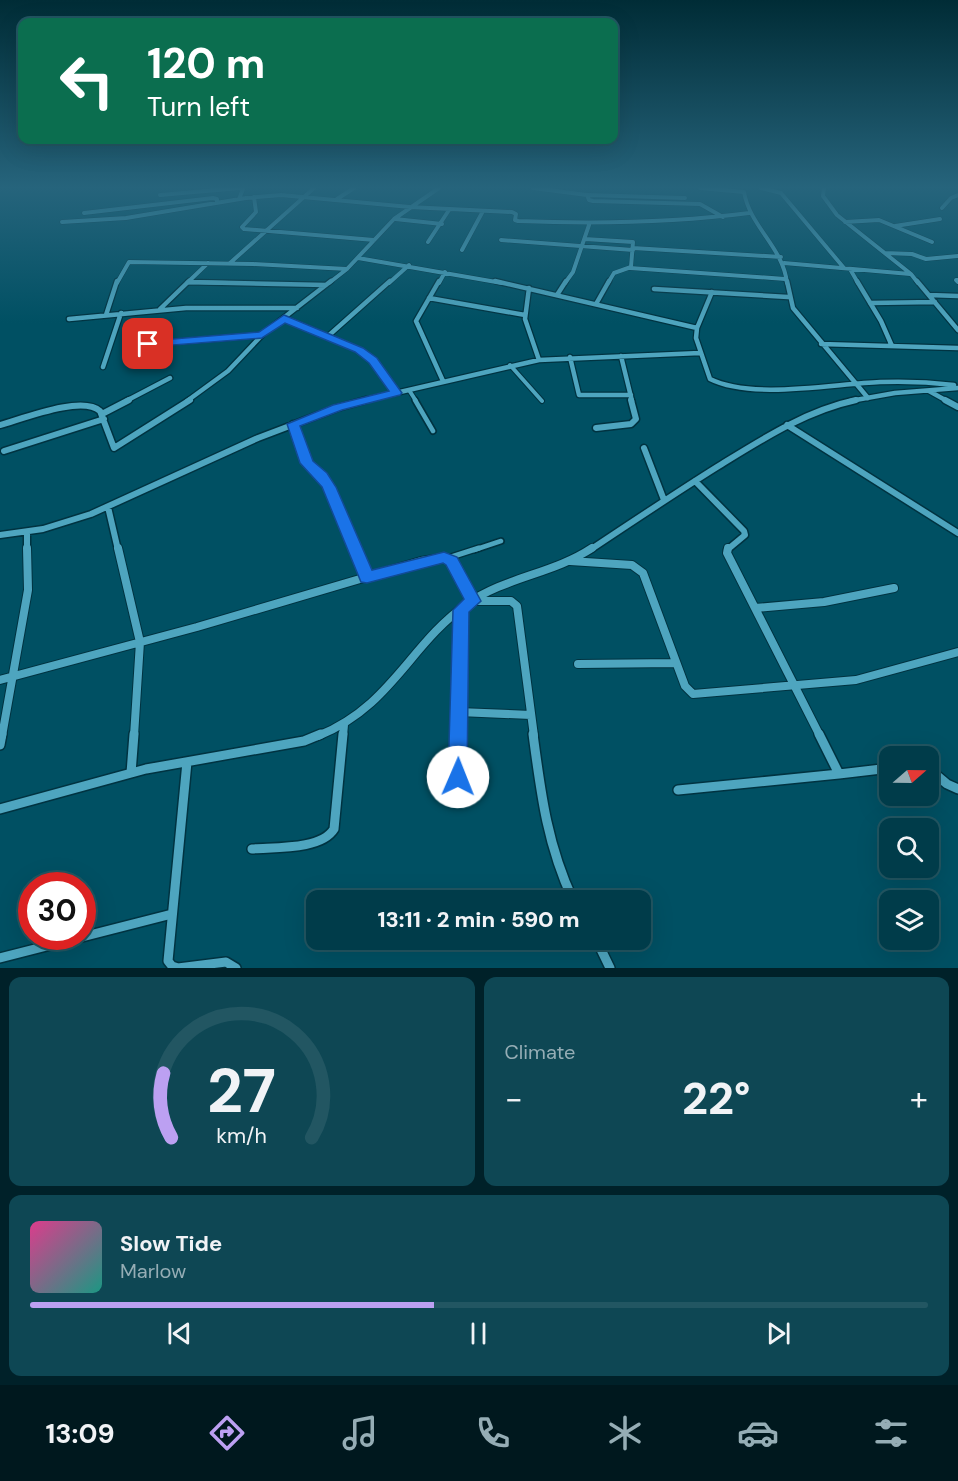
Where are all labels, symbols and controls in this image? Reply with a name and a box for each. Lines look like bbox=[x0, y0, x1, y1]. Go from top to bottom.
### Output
text: 120 m bbox=[147, 36, 265, 91]
icon: left bbox=[48, 42, 126, 120]
text: Turn left bbox=[147, 89, 250, 124]
pin bbox=[122, 318, 173, 369]
icon: arrive bbox=[131, 327, 164, 360]
position arrow bbox=[426, 745, 490, 809]
north arrow bbox=[879, 746, 939, 806]
map controls bbox=[879, 746, 939, 950]
button: search bbox=[879, 818, 939, 878]
speed limit sign: 30 bbox=[18, 872, 96, 950]
button: layers bbox=[879, 890, 939, 950]
text: 13:11 · 2 min · 590 m bbox=[377, 905, 580, 934]
text: Climate bbox=[505, 1039, 575, 1065]
text: 27 bbox=[207, 1050, 276, 1131]
text: 22° bbox=[682, 1069, 750, 1128]
text: − bbox=[505, 1077, 523, 1120]
text: + bbox=[910, 1077, 928, 1120]
text: km/h bbox=[216, 1123, 267, 1151]
text: Slow Tide bbox=[120, 1229, 222, 1258]
text: Marlow bbox=[120, 1258, 186, 1284]
icon: previous bbox=[163, 1317, 196, 1350]
icon: pause bbox=[462, 1317, 495, 1350]
icon: next bbox=[762, 1317, 795, 1350]
icon: directions bbox=[206, 1412, 248, 1454]
icon: music bbox=[339, 1412, 381, 1454]
icon: phone bbox=[472, 1412, 514, 1454]
icon: climate bbox=[604, 1412, 646, 1454]
icon: car bbox=[737, 1412, 779, 1454]
icon: filters bbox=[870, 1412, 912, 1454]
text: 13:09 bbox=[45, 1416, 115, 1451]

